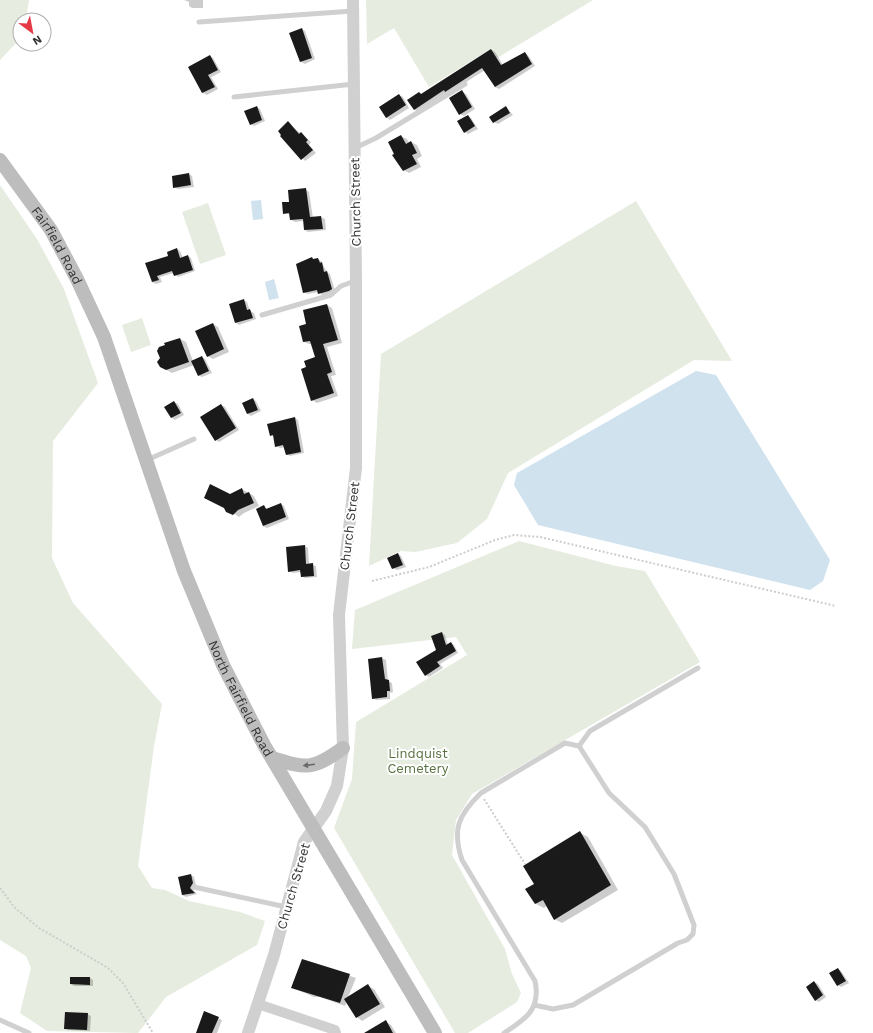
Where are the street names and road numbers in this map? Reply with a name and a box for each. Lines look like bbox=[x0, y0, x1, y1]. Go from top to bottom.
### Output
street label: Church Street bbox=[347, 157, 364, 247]
street label: Fairfield Road bbox=[28, 204, 85, 287]
street label: Church Street bbox=[337, 480, 362, 571]
street label: North Fairfield Road bbox=[206, 638, 276, 759]
street label: Church Street bbox=[274, 841, 313, 931]

